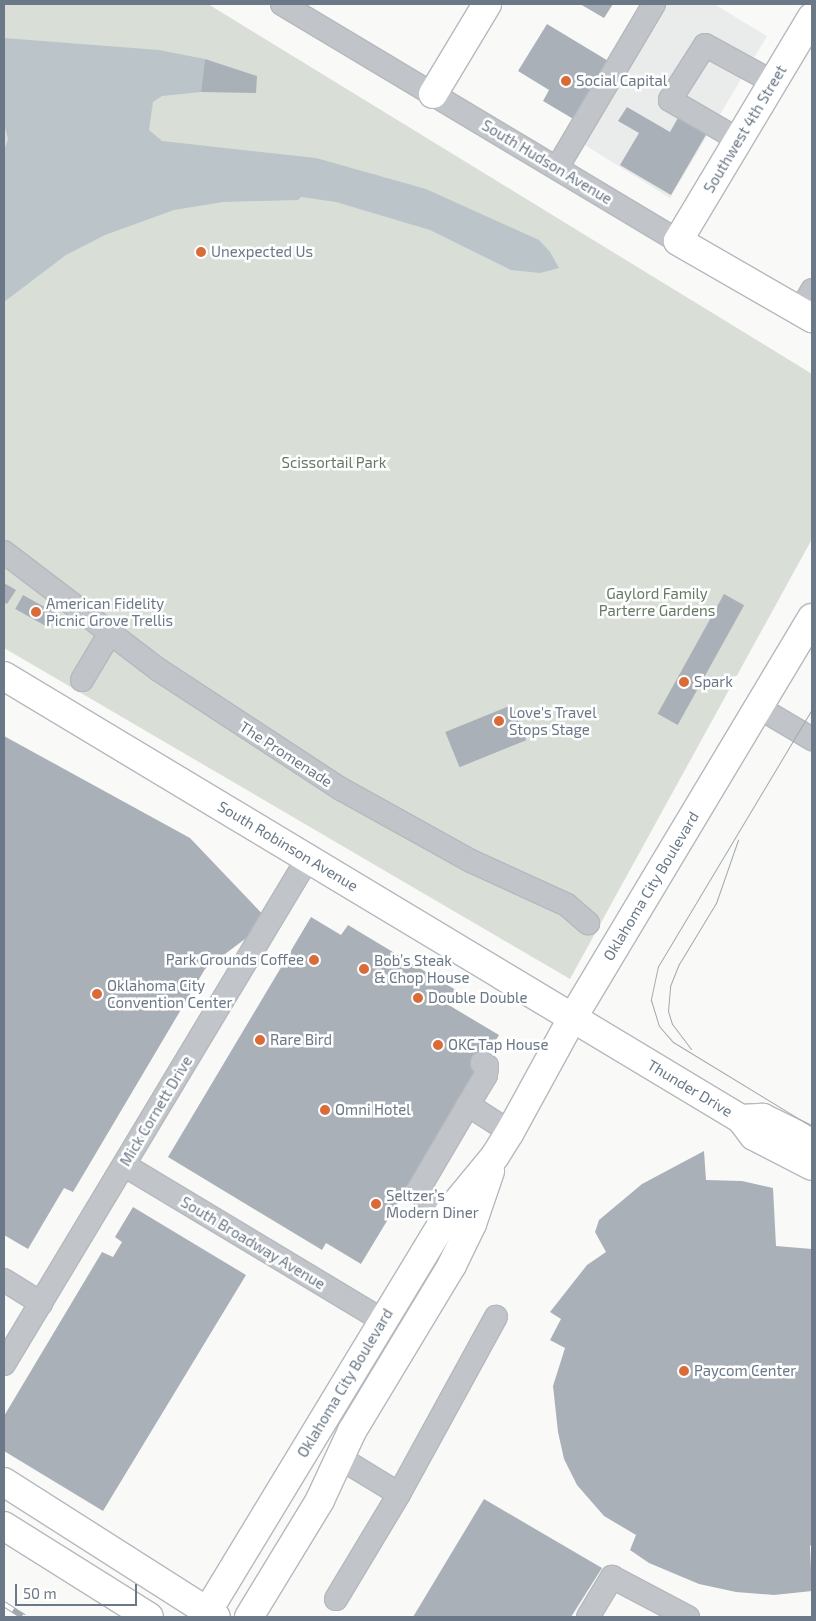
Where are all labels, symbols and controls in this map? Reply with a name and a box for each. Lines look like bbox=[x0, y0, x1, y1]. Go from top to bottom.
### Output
street label: Southwest 4th Street bbox=[700, 62, 790, 196]
place label: Social Capital bbox=[576, 72, 668, 90]
marker: Social Capital bbox=[560, 75, 572, 87]
street label: South Hudson Avenue bbox=[479, 116, 615, 208]
place label: Unexpected Us bbox=[211, 243, 313, 261]
marker: Unexpected Us bbox=[195, 246, 207, 258]
park label: Scissortail Park bbox=[281, 454, 387, 472]
park label: Gaylord Family Parterre Gardens bbox=[599, 584, 715, 619]
place label: American Fidelity Picnic Grove Trellis bbox=[46, 594, 173, 629]
marker: American Fidelity Picnic Grove Trellis bbox=[30, 606, 42, 618]
place label: Spark bbox=[694, 673, 733, 691]
marker: Spark bbox=[678, 676, 690, 688]
place label: Love's Travel Stops Stage bbox=[509, 703, 597, 738]
marker: Love's Travel Stops Stage bbox=[493, 715, 505, 727]
street label: The Promenade bbox=[236, 717, 336, 791]
street label: South Robinson Avenue bbox=[215, 797, 361, 895]
street label: Oklahoma City Boulevard bbox=[599, 808, 703, 964]
place label: Park Grounds Coffee bbox=[166, 951, 304, 969]
place label: Bob’s Steak & Chop House bbox=[374, 951, 470, 986]
marker: Park Grounds Coffee bbox=[308, 954, 320, 966]
marker: Bob’s Steak & Chop House bbox=[358, 963, 370, 975]
place label: Oklahoma City Convention Center bbox=[107, 976, 233, 1011]
marker: Oklahoma City Convention Center bbox=[91, 988, 103, 1000]
place label: Double Double bbox=[428, 989, 528, 1007]
marker: Double Double bbox=[412, 992, 424, 1004]
place label: Rare Bird bbox=[270, 1031, 332, 1049]
marker: Rare Bird bbox=[254, 1034, 266, 1046]
place label: OKC Tap House bbox=[448, 1036, 549, 1054]
marker: OKC Tap House bbox=[432, 1039, 444, 1051]
street label: Mick Cornett Drive bbox=[116, 1053, 196, 1169]
street label: Thunder Drive bbox=[644, 1055, 736, 1121]
place label: Omni Hotel bbox=[335, 1101, 411, 1119]
marker: Omni Hotel bbox=[319, 1104, 331, 1116]
place label: Seltzer’s Modern Diner bbox=[386, 1186, 479, 1221]
street label: South Broadway Avenue bbox=[177, 1193, 329, 1293]
marker: Seltzer’s Modern Diner bbox=[370, 1198, 382, 1210]
street label: Oklahoma City Boulevard bbox=[293, 1305, 397, 1461]
place label: Paycom Center bbox=[694, 1362, 796, 1380]
marker: Paycom Center bbox=[678, 1365, 690, 1377]
scale bar bbox=[18, 1574, 140, 1606]
text: 50 m bbox=[23, 1584, 57, 1602]

